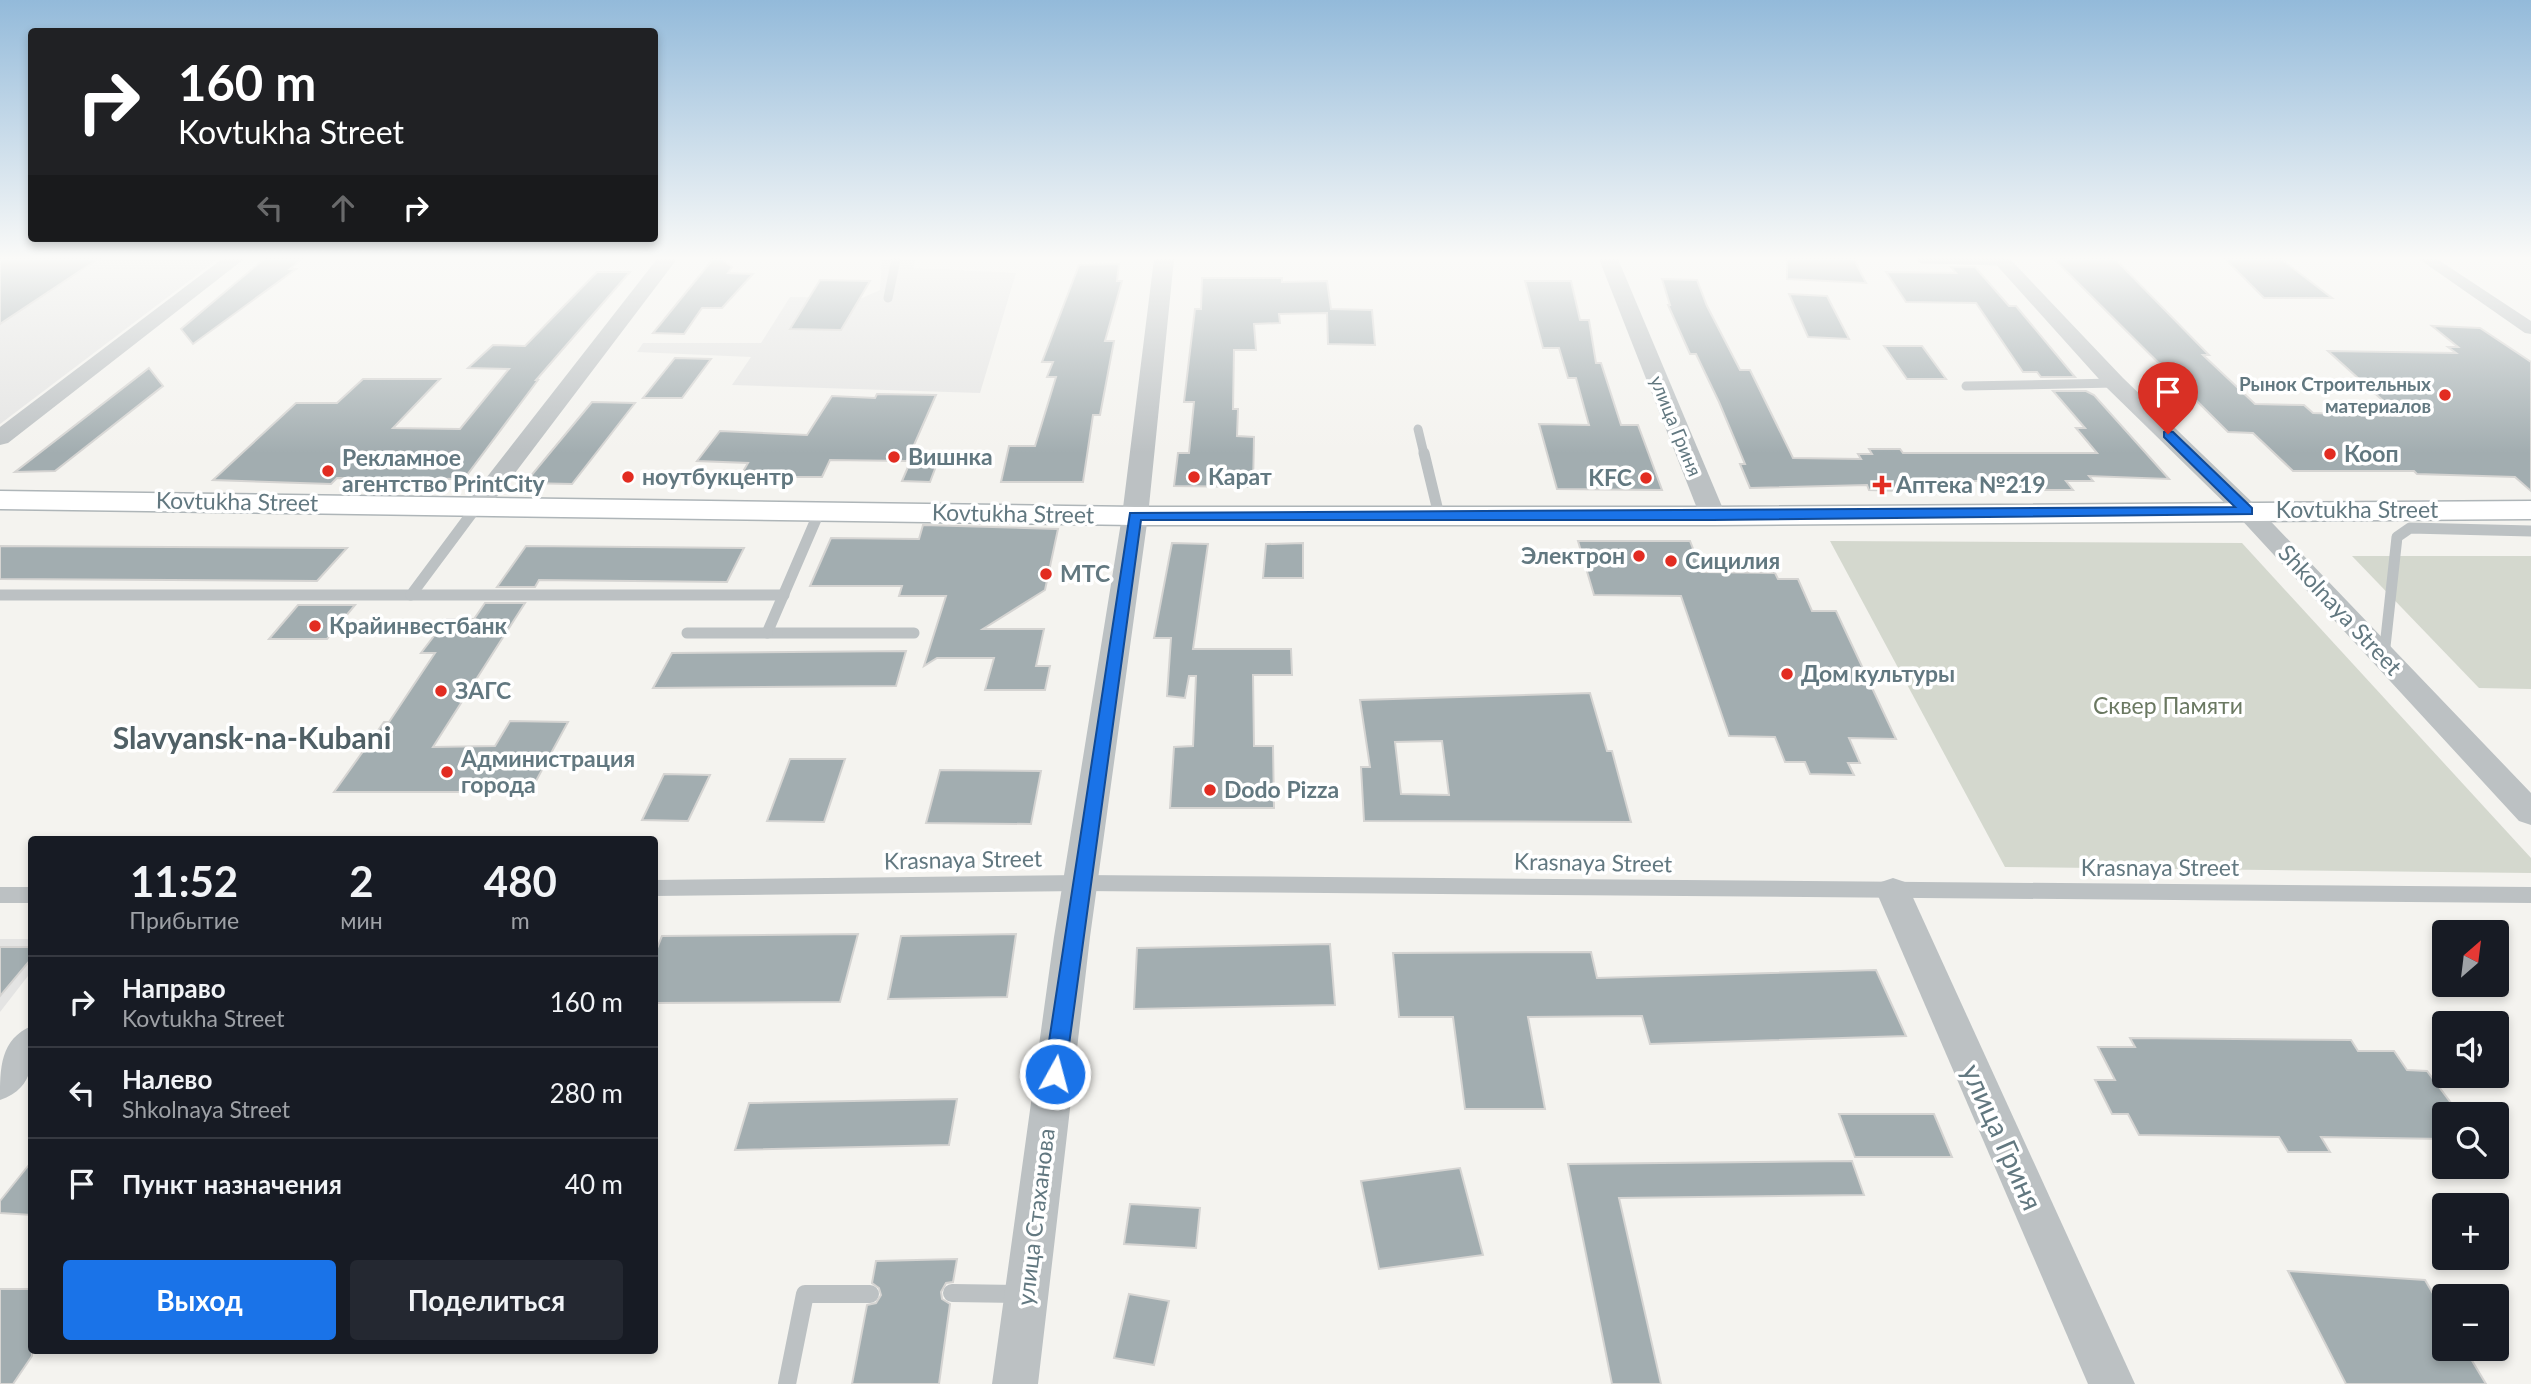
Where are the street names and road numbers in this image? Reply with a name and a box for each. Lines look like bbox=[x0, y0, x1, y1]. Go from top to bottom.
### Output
street label: улица Гриня bbox=[1646, 372, 1707, 479]
street label: Kovtukha Street bbox=[156, 486, 319, 516]
street label: Kovtukha Street bbox=[2276, 495, 2439, 523]
street label: Kovtukha Street bbox=[932, 498, 1095, 528]
street label: Shkolnaya Street bbox=[2273, 538, 2409, 681]
street label: Krasnaya Street bbox=[884, 844, 1043, 874]
street label: Krasnaya Street bbox=[1514, 847, 1673, 877]
street label: Krasnaya Street bbox=[2081, 853, 2240, 881]
street label: улица Гриня bbox=[1955, 1058, 2050, 1215]
street label: улица Стаханова bbox=[1010, 1127, 1060, 1307]

